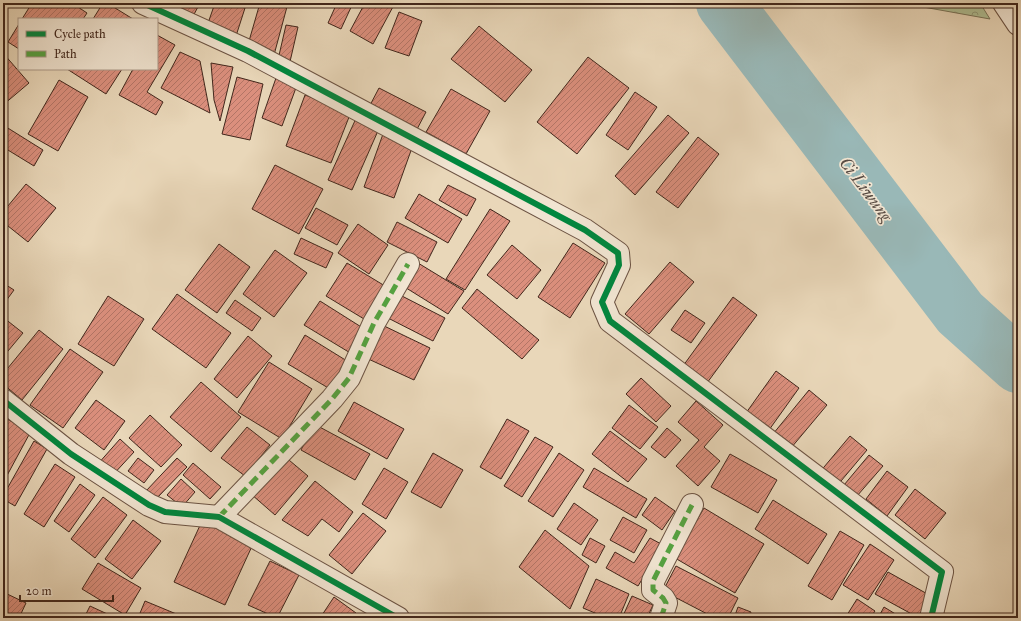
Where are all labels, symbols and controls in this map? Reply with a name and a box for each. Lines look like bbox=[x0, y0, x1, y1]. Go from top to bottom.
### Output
legend bbox=[18, 18, 158, 70]
text: Cycle path bbox=[54, 27, 106, 41]
text: Path bbox=[54, 47, 77, 61]
water label: Ci Liwung bbox=[835, 153, 897, 227]
scale bar bbox=[20, 577, 113, 603]
text: 20 m bbox=[26, 584, 52, 598]

